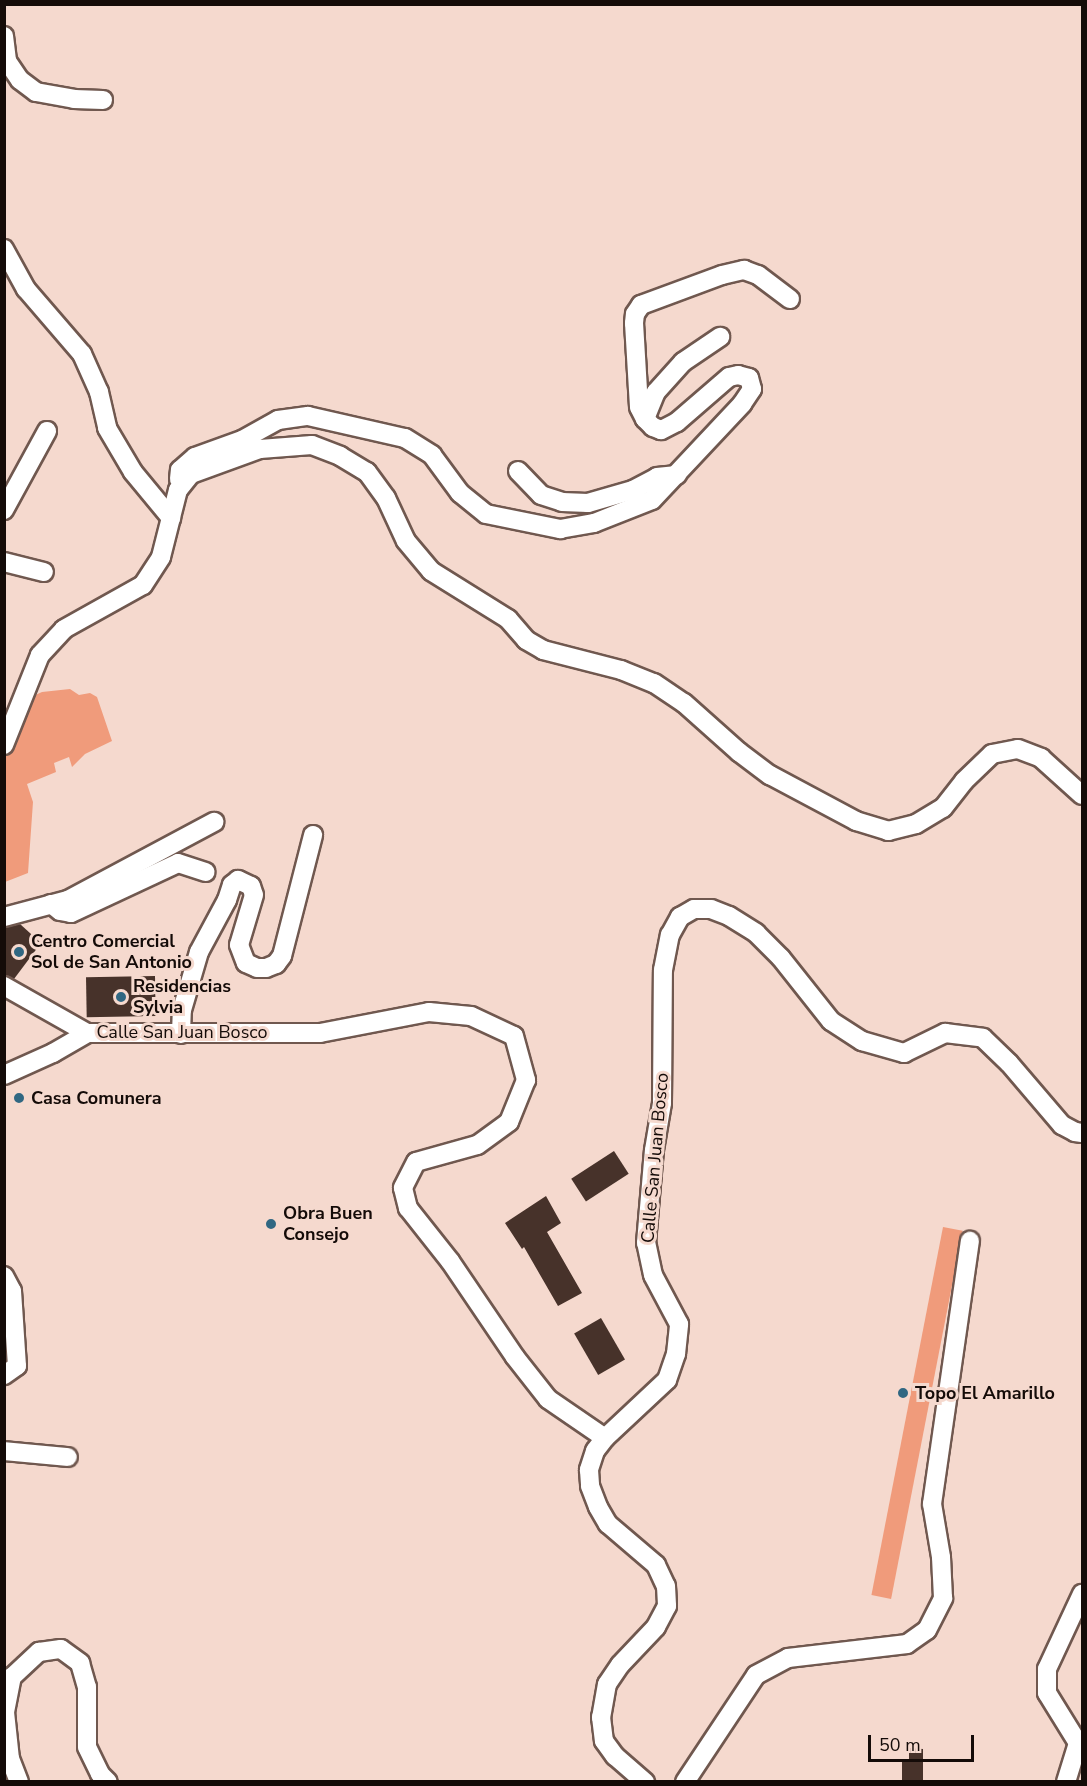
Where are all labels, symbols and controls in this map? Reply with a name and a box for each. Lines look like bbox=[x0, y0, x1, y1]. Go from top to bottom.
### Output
place label: Centro Comercial Sol de San Antonio bbox=[31, 931, 192, 974]
marker: Centro Comercial Sol de San Antonio bbox=[12, 945, 26, 959]
place label: Residencias Sylvia bbox=[133, 976, 231, 1018]
marker: Residencias Sylvia bbox=[114, 990, 128, 1004]
street label: Calle San Juan Bosco bbox=[97, 1021, 267, 1043]
street label: Calle San Juan Bosco bbox=[637, 1072, 673, 1244]
place label: Casa Comunera bbox=[31, 1087, 161, 1109]
marker: Casa Comunera bbox=[12, 1091, 26, 1105]
place label: Obra Buen Consejo bbox=[283, 1203, 373, 1246]
marker: Obra Buen Consejo bbox=[264, 1217, 278, 1231]
place label: Topo El Amarillo bbox=[915, 1382, 1055, 1404]
marker: Topo El Amarillo bbox=[896, 1386, 910, 1400]
scale bar bbox=[871, 1723, 978, 1761]
text: 50 m bbox=[879, 1733, 921, 1757]

